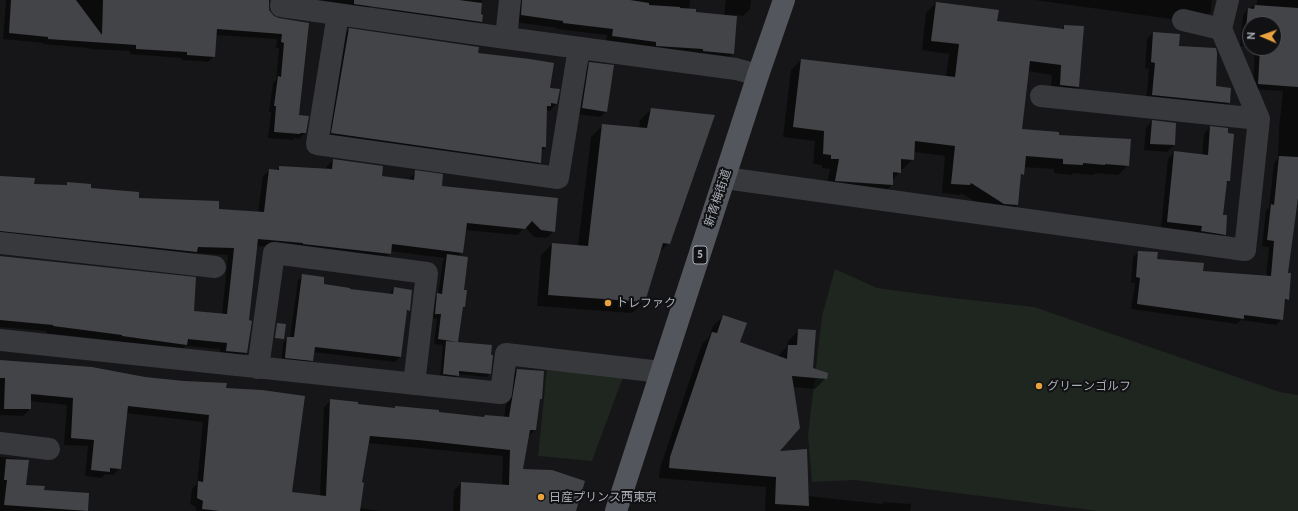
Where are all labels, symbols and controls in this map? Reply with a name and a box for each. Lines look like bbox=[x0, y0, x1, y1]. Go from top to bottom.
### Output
north arrow bbox=[1242, 16, 1282, 56]
text: N bbox=[1244, 31, 1258, 40]
street label: 新青梅街道 bbox=[702, 167, 734, 229]
road number: 5 bbox=[693, 246, 707, 264]
place label: トレファク bbox=[616, 296, 676, 310]
marker: トレファク bbox=[603, 298, 613, 308]
place label: グリーンゴルフ bbox=[1047, 379, 1131, 393]
marker: グリーンゴルフ bbox=[1034, 381, 1044, 391]
place label: 日産プリンス西東京 bbox=[549, 490, 657, 504]
marker: 日産プリンス西東京 bbox=[536, 492, 546, 502]

